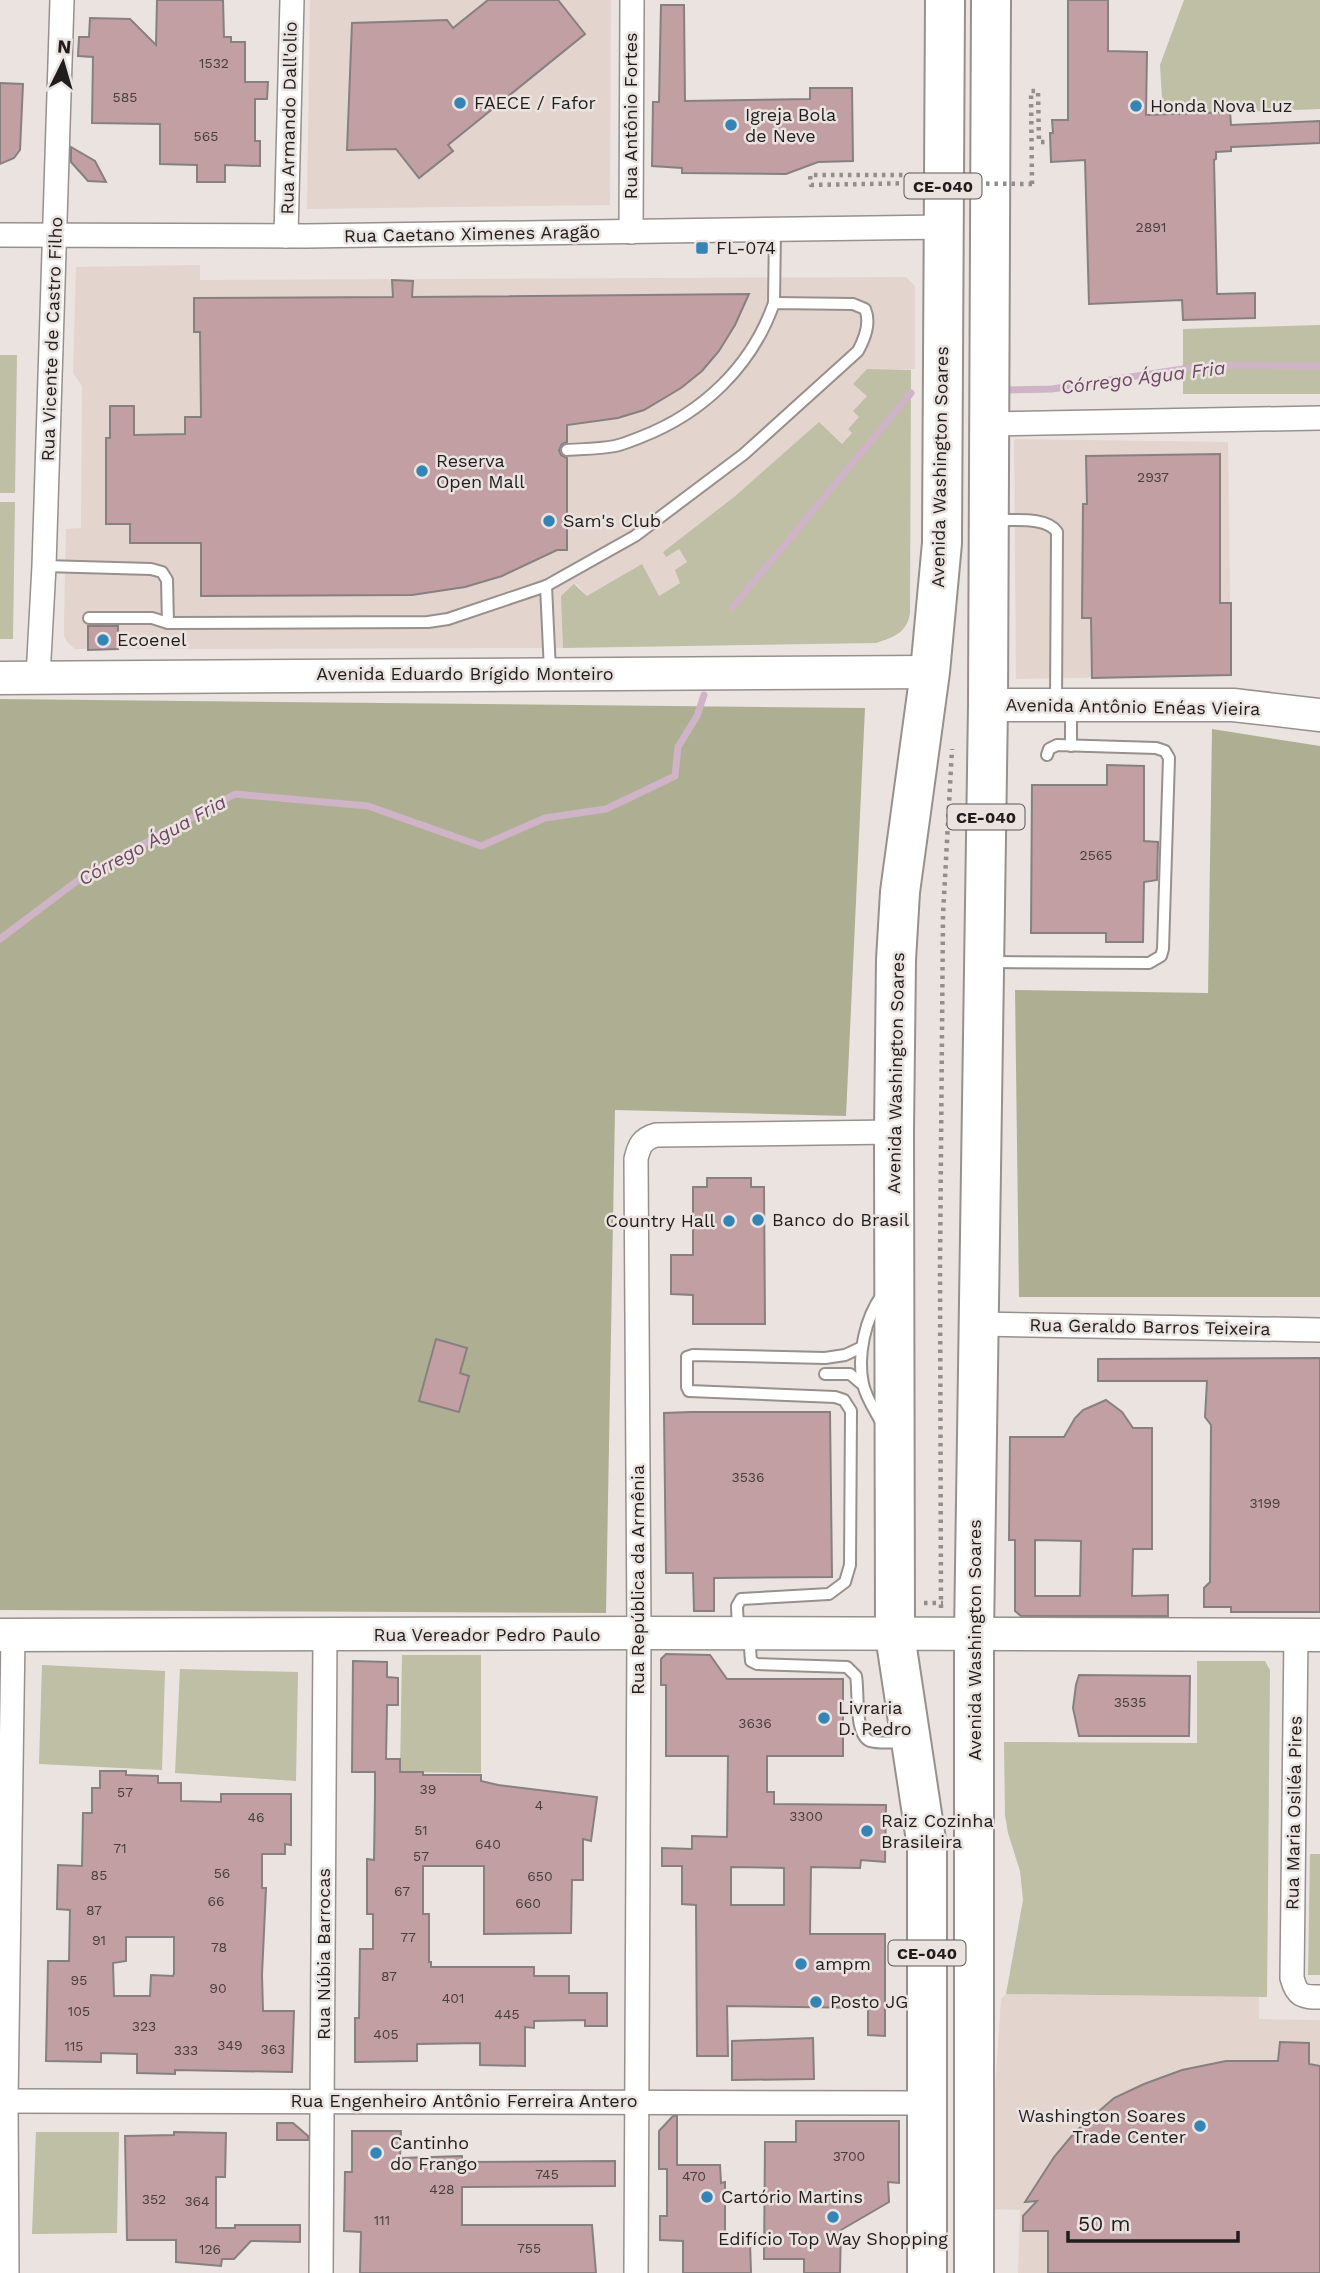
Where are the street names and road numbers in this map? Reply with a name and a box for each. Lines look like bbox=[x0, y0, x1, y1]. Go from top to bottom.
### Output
street label: Rua Armando Dall'olio bbox=[276, 21, 301, 215]
street label: Rua Antônio Fortes bbox=[620, 32, 641, 200]
road number: CE-040 bbox=[904, 174, 982, 198]
street label: Rua Vicente de Castro Filho bbox=[37, 216, 66, 462]
street label: Rua Caetano Ximenes Aragão bbox=[344, 221, 600, 246]
street label: Avenida Washington Soares bbox=[927, 346, 952, 588]
street label: Avenida Eduardo Brígido Monteiro bbox=[316, 663, 614, 684]
street label: Avenida Antônio Enéas Vieira bbox=[1006, 694, 1261, 719]
road number: CE-040 bbox=[948, 804, 1024, 830]
street label: Avenida Washington Soares bbox=[883, 952, 908, 1194]
street label: Rua Geraldo Barros Teixeira bbox=[1029, 1314, 1271, 1339]
street label: Rua República da Armênia bbox=[627, 1465, 648, 1695]
street label: Avenida Washington Soares bbox=[964, 1519, 985, 1761]
street label: Rua Vereador Pedro Paulo bbox=[373, 1624, 601, 1645]
street label: Rua Maria Osiléa Pires bbox=[1281, 1716, 1306, 1910]
street label: Rua Núbia Barrocas bbox=[313, 1868, 334, 2040]
road number: CE-040 bbox=[888, 1940, 965, 1966]
street label: Rua Engenheiro Antônio Ferreira Antero bbox=[290, 2090, 638, 2111]

